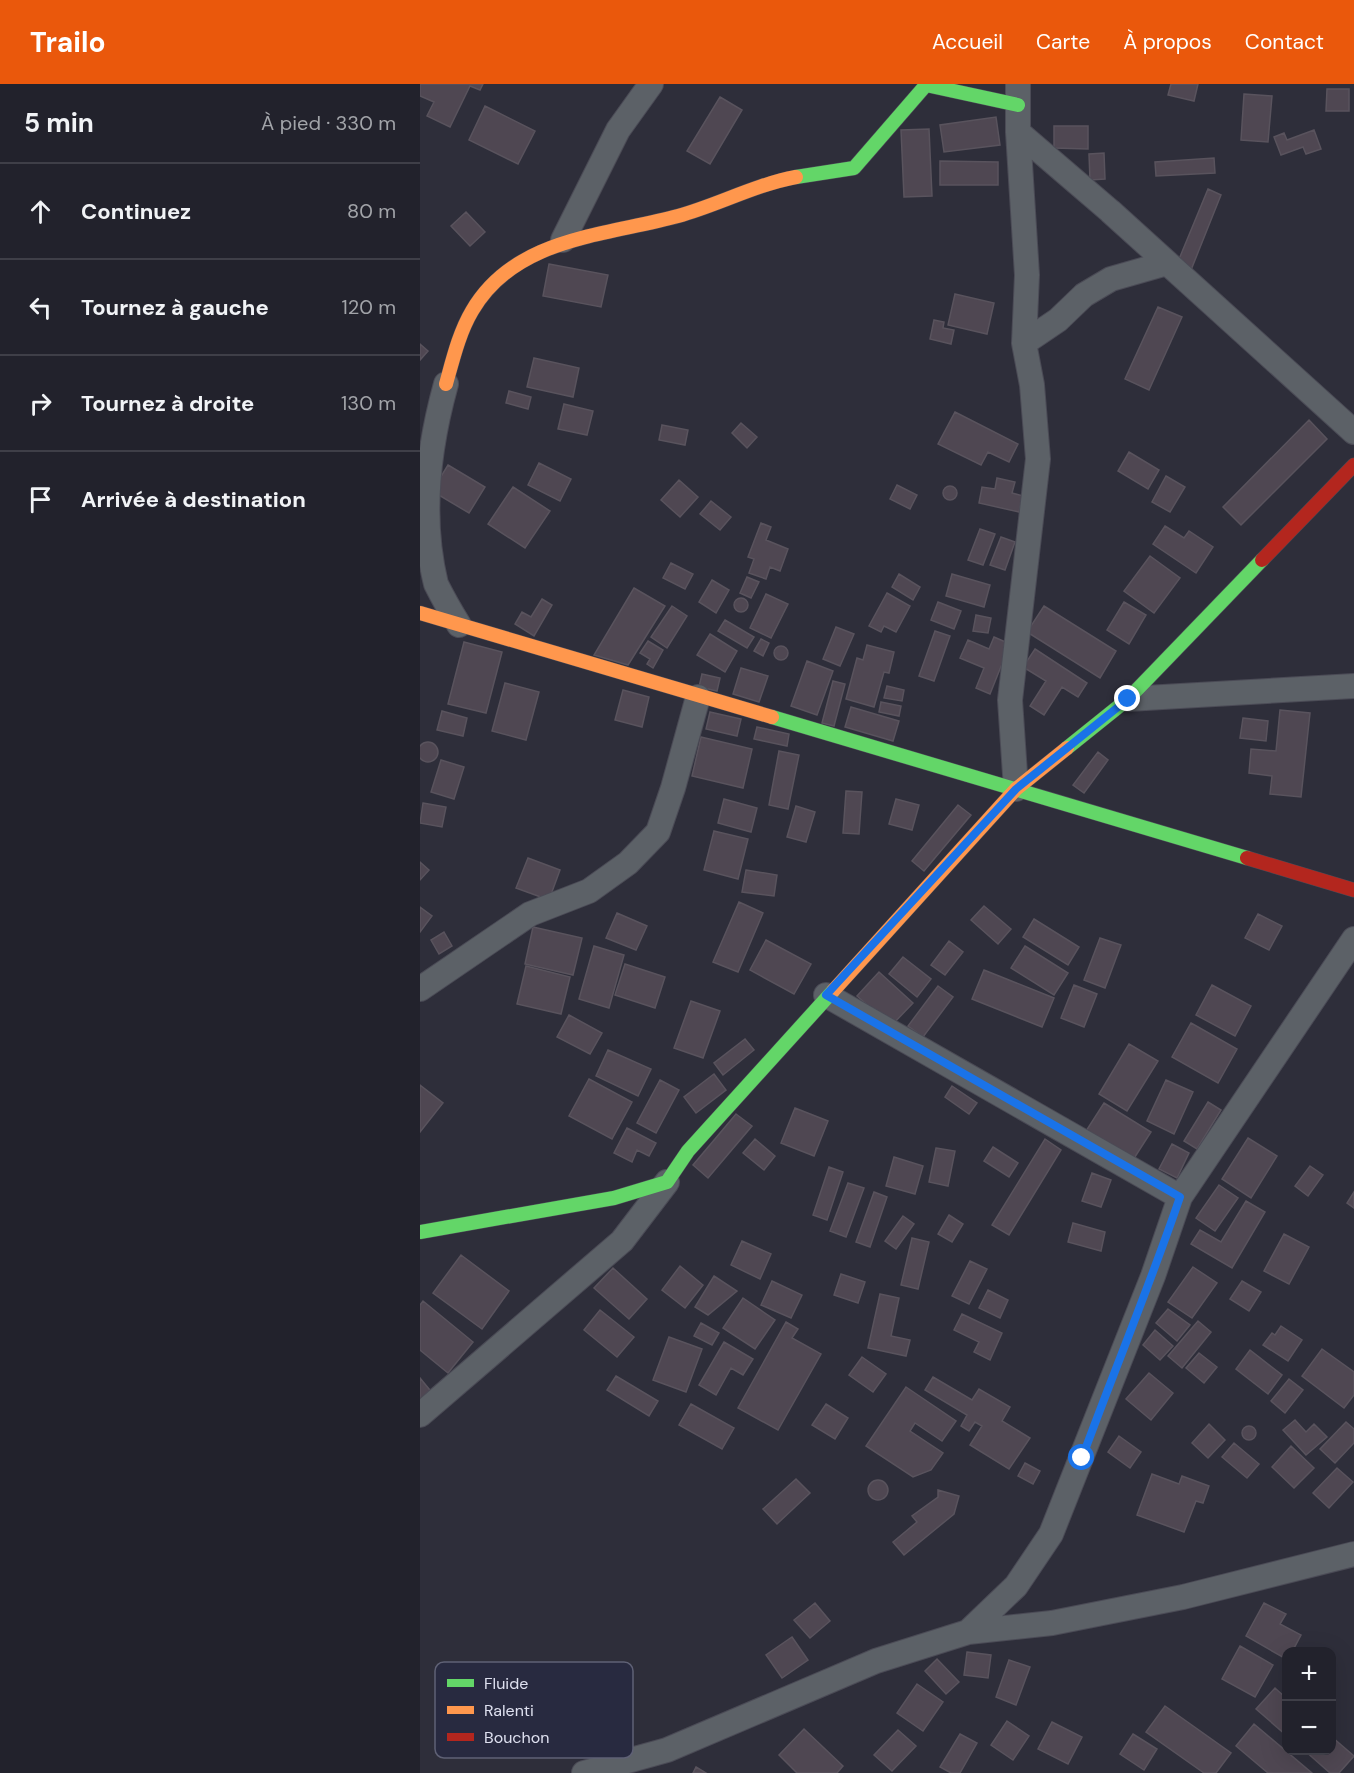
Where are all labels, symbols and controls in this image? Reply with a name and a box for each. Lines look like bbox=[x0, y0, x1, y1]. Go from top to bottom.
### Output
text: Trailo bbox=[30, 24, 106, 61]
text: Accueil bbox=[932, 28, 1003, 56]
text: Carte bbox=[1036, 28, 1090, 56]
text: À propos bbox=[1123, 28, 1212, 56]
text: Contact bbox=[1245, 28, 1324, 56]
text: 5 min bbox=[24, 106, 94, 140]
text: À pied · 330 m bbox=[261, 110, 396, 136]
icon: ahead bbox=[24, 195, 57, 228]
text: Continuez bbox=[81, 197, 191, 226]
text: 80 m bbox=[347, 198, 396, 224]
icon: left bbox=[24, 291, 57, 324]
text: Tournez à gauche bbox=[81, 293, 269, 322]
text: 120 m bbox=[342, 294, 396, 320]
icon: right bbox=[24, 387, 57, 420]
text: Tournez à droite bbox=[81, 389, 254, 418]
text: 130 m bbox=[341, 390, 396, 416]
icon: arrive bbox=[24, 483, 57, 516]
text: Arrivée à destination bbox=[81, 485, 306, 514]
route end bbox=[1114, 685, 1140, 711]
route start bbox=[1068, 1444, 1094, 1470]
map controls bbox=[1282, 1647, 1336, 1755]
button: + bbox=[1282, 1647, 1336, 1701]
legend bbox=[435, 1662, 633, 1758]
text: Fluide bbox=[484, 1673, 528, 1694]
text: Ralenti bbox=[484, 1700, 534, 1721]
button: − bbox=[1282, 1701, 1336, 1755]
text: Bouchon bbox=[484, 1727, 549, 1748]

